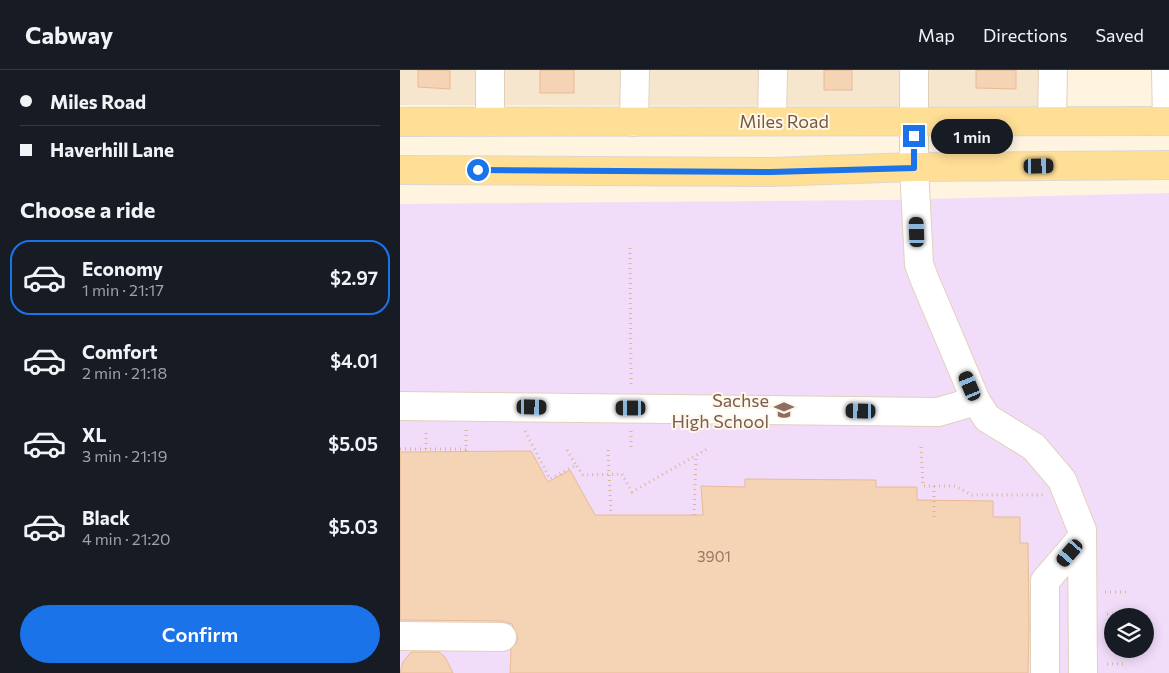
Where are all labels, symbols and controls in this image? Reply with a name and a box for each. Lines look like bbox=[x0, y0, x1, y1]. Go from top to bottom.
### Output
text: Cabway bbox=[25, 20, 113, 49]
text: Map bbox=[918, 24, 955, 46]
text: Directions bbox=[983, 24, 1067, 46]
text: Saved bbox=[1095, 24, 1144, 46]
text: Miles Road bbox=[50, 90, 146, 113]
street label: Miles Road bbox=[739, 110, 829, 132]
callout: 1 min bbox=[932, 118, 1014, 154]
route end bbox=[903, 125, 925, 147]
text: 1 min bbox=[953, 127, 991, 146]
text: Haverhill Lane bbox=[50, 138, 174, 161]
car bbox=[1023, 158, 1054, 174]
route start bbox=[467, 159, 489, 181]
text: Choose a ride bbox=[20, 196, 155, 223]
car bbox=[908, 217, 925, 247]
icon: car bbox=[22, 255, 67, 300]
text: Economy bbox=[82, 257, 163, 280]
text: $2.97 bbox=[330, 266, 378, 289]
text: 1 min · 21:17 bbox=[82, 280, 164, 299]
icon: car bbox=[22, 338, 67, 383]
text: Comfort bbox=[82, 340, 158, 363]
text: $4.01 bbox=[330, 349, 378, 372]
text: 2 min · 21:18 bbox=[82, 363, 167, 382]
car bbox=[957, 369, 982, 403]
place label: Sachse High School bbox=[672, 389, 769, 432]
car bbox=[516, 399, 547, 415]
school or university icon: Sachse High School bbox=[773, 399, 795, 421]
car bbox=[616, 401, 646, 416]
car bbox=[845, 403, 876, 419]
icon: car bbox=[22, 421, 67, 466]
text: XL bbox=[82, 423, 107, 446]
text: $5.05 bbox=[328, 432, 378, 455]
text: 3 min · 21:19 bbox=[82, 446, 167, 465]
icon: car bbox=[22, 504, 67, 549]
text: Black bbox=[82, 506, 130, 529]
text: $5.03 bbox=[328, 515, 378, 538]
text: 4 min · 21:20 bbox=[82, 529, 171, 548]
car bbox=[1054, 537, 1085, 569]
house number: 3901 bbox=[697, 547, 731, 565]
button: Confirm bbox=[20, 605, 380, 663]
map controls bbox=[1104, 608, 1154, 658]
button: layers bbox=[1104, 608, 1154, 658]

